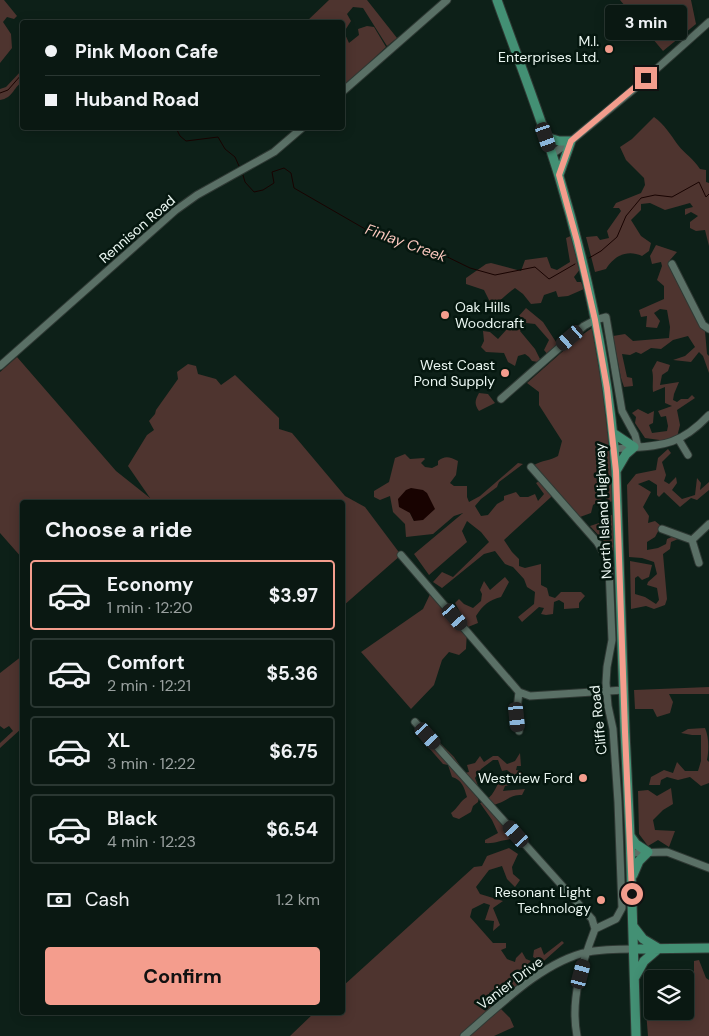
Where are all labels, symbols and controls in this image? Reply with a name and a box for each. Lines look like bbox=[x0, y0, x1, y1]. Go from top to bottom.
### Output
callout: 3 min bbox=[605, 5, 687, 40]
text: 3 min bbox=[625, 12, 667, 33]
place label: M.I. Enterprises Ltd. bbox=[498, 32, 599, 66]
text: Pink Moon Cafe bbox=[75, 39, 219, 64]
marker: M.I. Enterprises Ltd. bbox=[603, 43, 615, 55]
route end bbox=[635, 67, 657, 89]
text: Huband Road bbox=[75, 87, 199, 112]
car bbox=[534, 120, 557, 154]
street label: Rennison Road bbox=[95, 191, 179, 267]
water label: Finlay Creek bbox=[363, 219, 450, 267]
place label: Oak Hills Woodcraft bbox=[455, 298, 524, 332]
marker: Oak Hills Woodcraft bbox=[439, 309, 451, 321]
car bbox=[553, 322, 586, 354]
place label: West Coast Pond Supply bbox=[414, 356, 495, 390]
marker: West Coast Pond Supply bbox=[499, 367, 511, 379]
street label: North Island Highway bbox=[590, 442, 616, 580]
text: Choose a ride bbox=[45, 515, 193, 544]
text: Economy bbox=[107, 572, 194, 597]
icon: car bbox=[47, 573, 92, 618]
text: $3.97 bbox=[269, 583, 318, 608]
text: 1 min · 12:20 bbox=[107, 597, 193, 618]
car bbox=[439, 601, 470, 633]
text: Comfort bbox=[107, 650, 185, 675]
icon: car bbox=[47, 651, 92, 696]
text: $5.36 bbox=[266, 661, 318, 686]
text: 2 min · 12:21 bbox=[107, 675, 191, 696]
street label: Cliffe Road bbox=[585, 684, 611, 756]
car bbox=[507, 701, 526, 733]
car bbox=[412, 720, 443, 752]
text: XL bbox=[107, 728, 130, 753]
icon: car bbox=[47, 729, 92, 774]
text: $6.75 bbox=[269, 739, 318, 764]
text: 3 min · 12:22 bbox=[107, 753, 196, 774]
place label: Westview Ford bbox=[478, 769, 573, 787]
marker: Westview Ford bbox=[577, 772, 589, 784]
text: Black bbox=[107, 806, 158, 831]
icon: car bbox=[47, 807, 92, 852]
text: $6.54 bbox=[266, 817, 318, 842]
car bbox=[500, 818, 531, 850]
text: 4 min · 12:23 bbox=[107, 831, 196, 852]
place label: Resonant Light Technology bbox=[495, 883, 591, 917]
route start bbox=[621, 883, 643, 905]
icon: cash bbox=[45, 886, 73, 914]
text: Cash bbox=[85, 887, 129, 912]
text: 1.2 km bbox=[276, 889, 320, 910]
marker: Resonant Light Technology bbox=[595, 894, 607, 906]
button: Confirm bbox=[45, 947, 320, 1005]
street label: Vanier Drive bbox=[474, 952, 546, 1014]
car bbox=[569, 958, 592, 990]
map controls bbox=[644, 970, 694, 1020]
button: layers bbox=[644, 970, 694, 1020]

